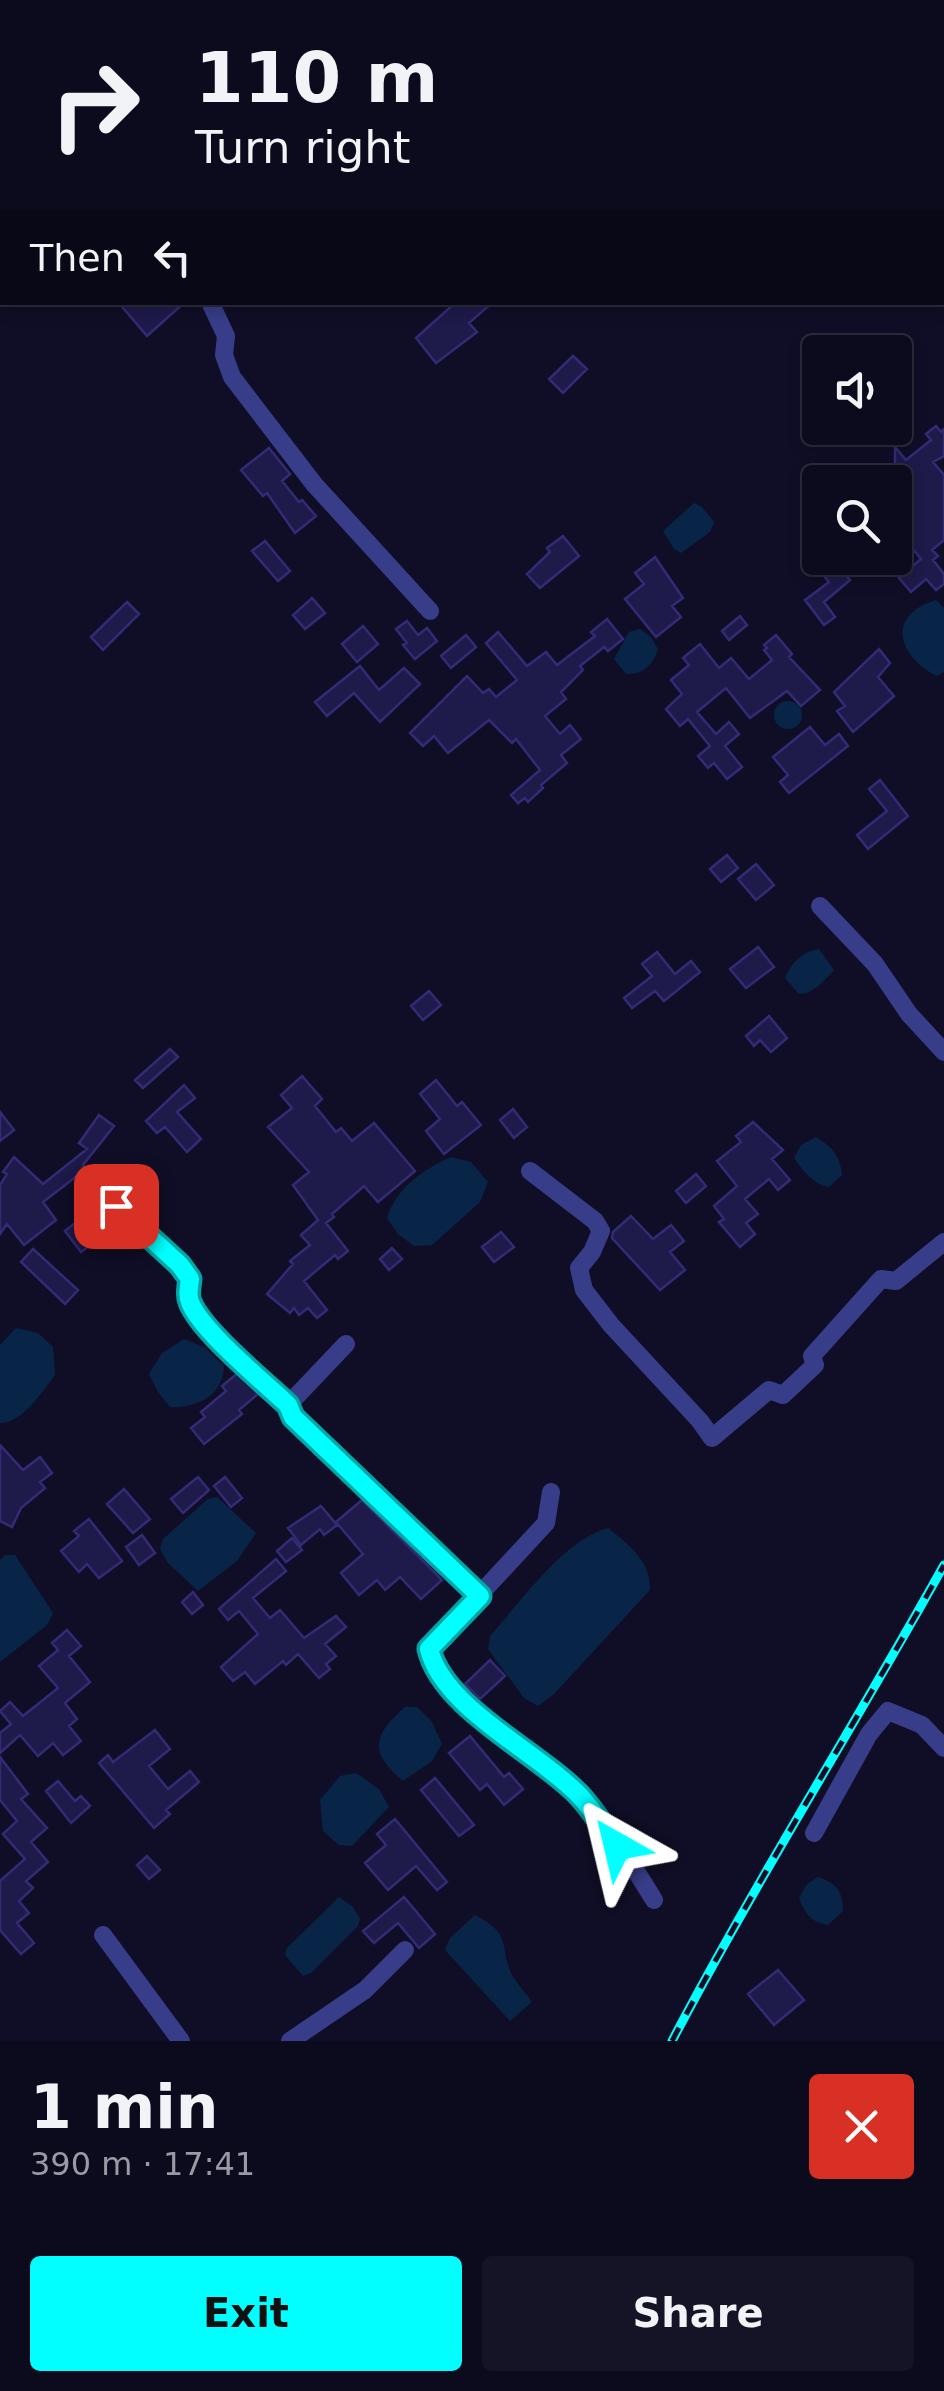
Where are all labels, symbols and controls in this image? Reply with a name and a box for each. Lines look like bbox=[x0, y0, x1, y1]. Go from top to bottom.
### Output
text: 110 m bbox=[195, 37, 438, 119]
icon: right bbox=[30, 40, 160, 170]
text: Turn right bbox=[195, 121, 410, 174]
icon: left bbox=[145, 230, 200, 285]
text: Then bbox=[30, 236, 125, 280]
map controls bbox=[802, 335, 912, 575]
button: sound bbox=[802, 335, 912, 445]
button: search bbox=[802, 465, 912, 575]
pin bbox=[74, 1164, 159, 1249]
icon: arrive bbox=[89, 1179, 144, 1234]
position arrow bbox=[565, 1794, 669, 1898]
text: 1 min bbox=[30, 2072, 218, 2142]
button: close bbox=[809, 2074, 914, 2179]
text: 390 m · 17:41 bbox=[30, 2145, 255, 2183]
button: Exit bbox=[30, 2256, 462, 2371]
button: Share bbox=[482, 2256, 914, 2371]

